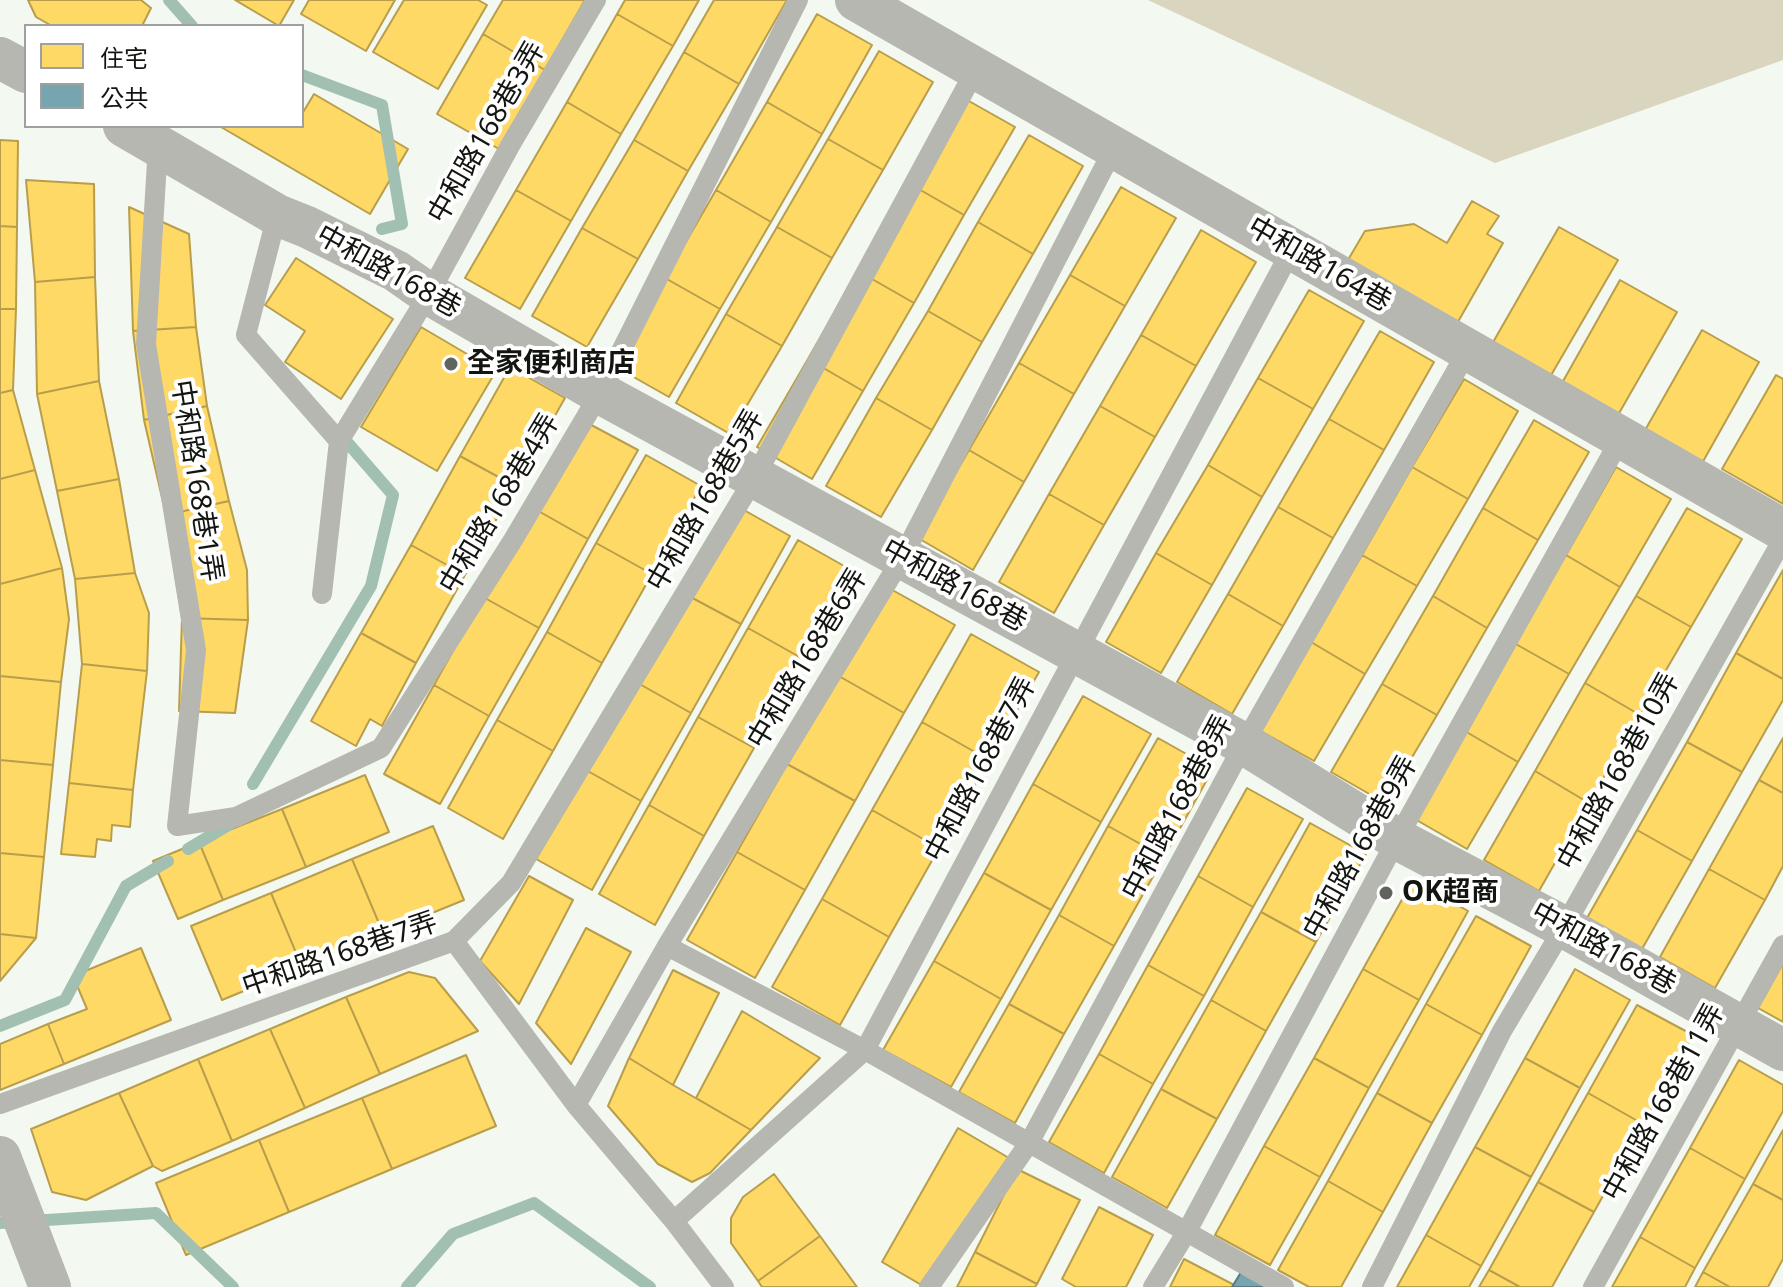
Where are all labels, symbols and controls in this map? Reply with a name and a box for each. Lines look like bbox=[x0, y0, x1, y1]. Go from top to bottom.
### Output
legend bbox=[24, 24, 304, 128]
street label: 中和路168巷3弄 bbox=[421, 36, 553, 230]
text: 住宅 bbox=[100, 41, 148, 74]
text: 公共 bbox=[100, 81, 148, 114]
street label: 中和路164巷 bbox=[1241, 210, 1397, 320]
street label: 中和路168巷 bbox=[310, 219, 466, 325]
place label: 全家便利商店 bbox=[467, 347, 635, 381]
marker: 全家便利商店 bbox=[442, 355, 460, 373]
street label: 中和路168巷1弄 bbox=[163, 378, 229, 584]
street label: 中和路168巷5弄 bbox=[640, 404, 772, 598]
street label: 中和路168巷4弄 bbox=[433, 408, 567, 600]
street label: 中和路168巷 bbox=[876, 533, 1032, 639]
street label: 中和路168巷6弄 bbox=[741, 563, 875, 755]
street label: 中和路168巷10弄 bbox=[1551, 668, 1687, 876]
street label: 中和路168巷7弄 bbox=[918, 672, 1044, 868]
street label: 中和路168巷8弄 bbox=[1115, 710, 1241, 906]
street label: 中和路168巷9弄 bbox=[1297, 751, 1425, 945]
place label: OK超商 bbox=[1402, 876, 1499, 910]
marker: OK超商 bbox=[1377, 884, 1395, 902]
street label: 中和路168巷 bbox=[1525, 896, 1681, 1002]
street label: 中和路168巷7弄 bbox=[238, 906, 442, 1004]
street label: 中和路168巷11弄 bbox=[1596, 999, 1732, 1207]

